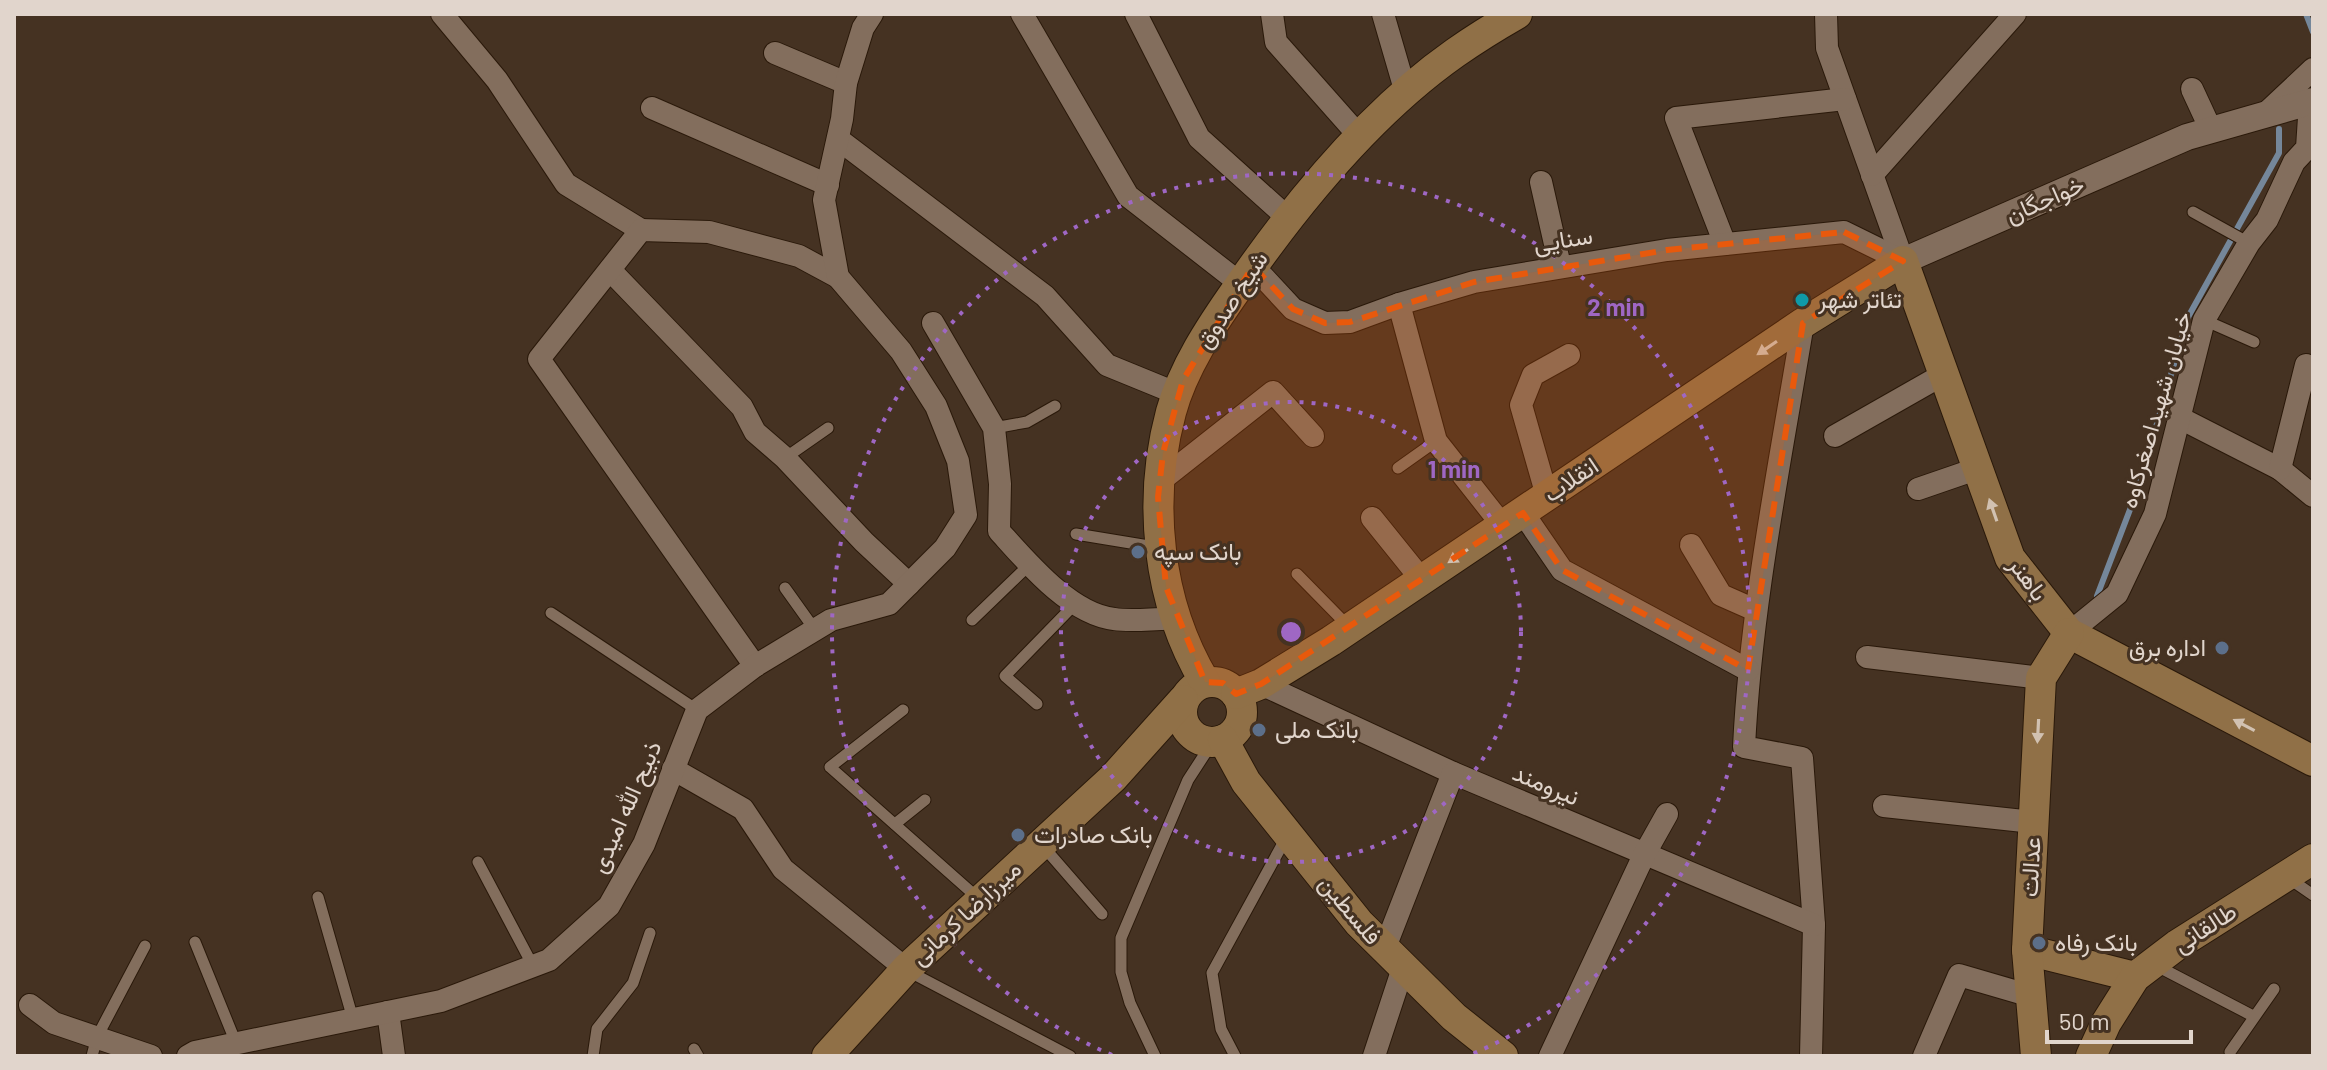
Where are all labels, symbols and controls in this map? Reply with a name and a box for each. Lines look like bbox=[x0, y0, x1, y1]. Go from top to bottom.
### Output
street label: خواجگان bbox=[2000, 168, 2089, 231]
street label: سنایی bbox=[1531, 220, 1595, 258]
street label: شیخ صدوق bbox=[1189, 245, 1276, 356]
place label: تئاتر شهر bbox=[1817, 284, 1902, 315]
marker: تئاتر شهر bbox=[1793, 291, 1811, 309]
text: 2 min bbox=[1587, 292, 1645, 321]
street label: خیابان شهیداصغرکاوه bbox=[2113, 308, 2198, 512]
one-way arrow bbox=[1756, 340, 1777, 355]
street label: انقلاب bbox=[1537, 450, 1604, 508]
text: 1 min bbox=[1428, 454, 1480, 483]
one-way arrow bbox=[1987, 498, 1999, 522]
place label: بانک سپه bbox=[1154, 536, 1242, 568]
marker: بانک سپه bbox=[1129, 543, 1147, 561]
one-way arrow bbox=[1448, 548, 1469, 563]
street label: باهنر bbox=[2001, 550, 2055, 607]
centre of rings bbox=[1277, 618, 1305, 646]
place label: اداره برق bbox=[2129, 632, 2206, 663]
marker: اداره برق bbox=[2213, 639, 2231, 657]
place label: بانک ملی bbox=[1275, 714, 1359, 744]
one-way arrow bbox=[2233, 718, 2255, 732]
one-way arrow bbox=[2032, 719, 2045, 744]
marker: بانک ملی bbox=[1250, 721, 1268, 739]
street label: ذبیح الله امیدی bbox=[583, 736, 670, 879]
street label: نیرومند bbox=[1508, 757, 1584, 812]
place label: بانک صادرات bbox=[1034, 819, 1153, 850]
marker: بانک صادرات bbox=[1009, 826, 1027, 844]
street label: عدالت bbox=[2013, 836, 2046, 898]
street label: میرزارضا کرمانی bbox=[904, 853, 1028, 972]
street label: فلسطین bbox=[1313, 868, 1389, 950]
street label: طالقانی bbox=[2167, 896, 2242, 959]
place label: بانک رفاه bbox=[2055, 927, 2138, 958]
marker: بانک رفاه bbox=[2030, 934, 2048, 952]
scale bar bbox=[2047, 994, 2191, 1044]
text: 50 m bbox=[2059, 1006, 2110, 1035]

